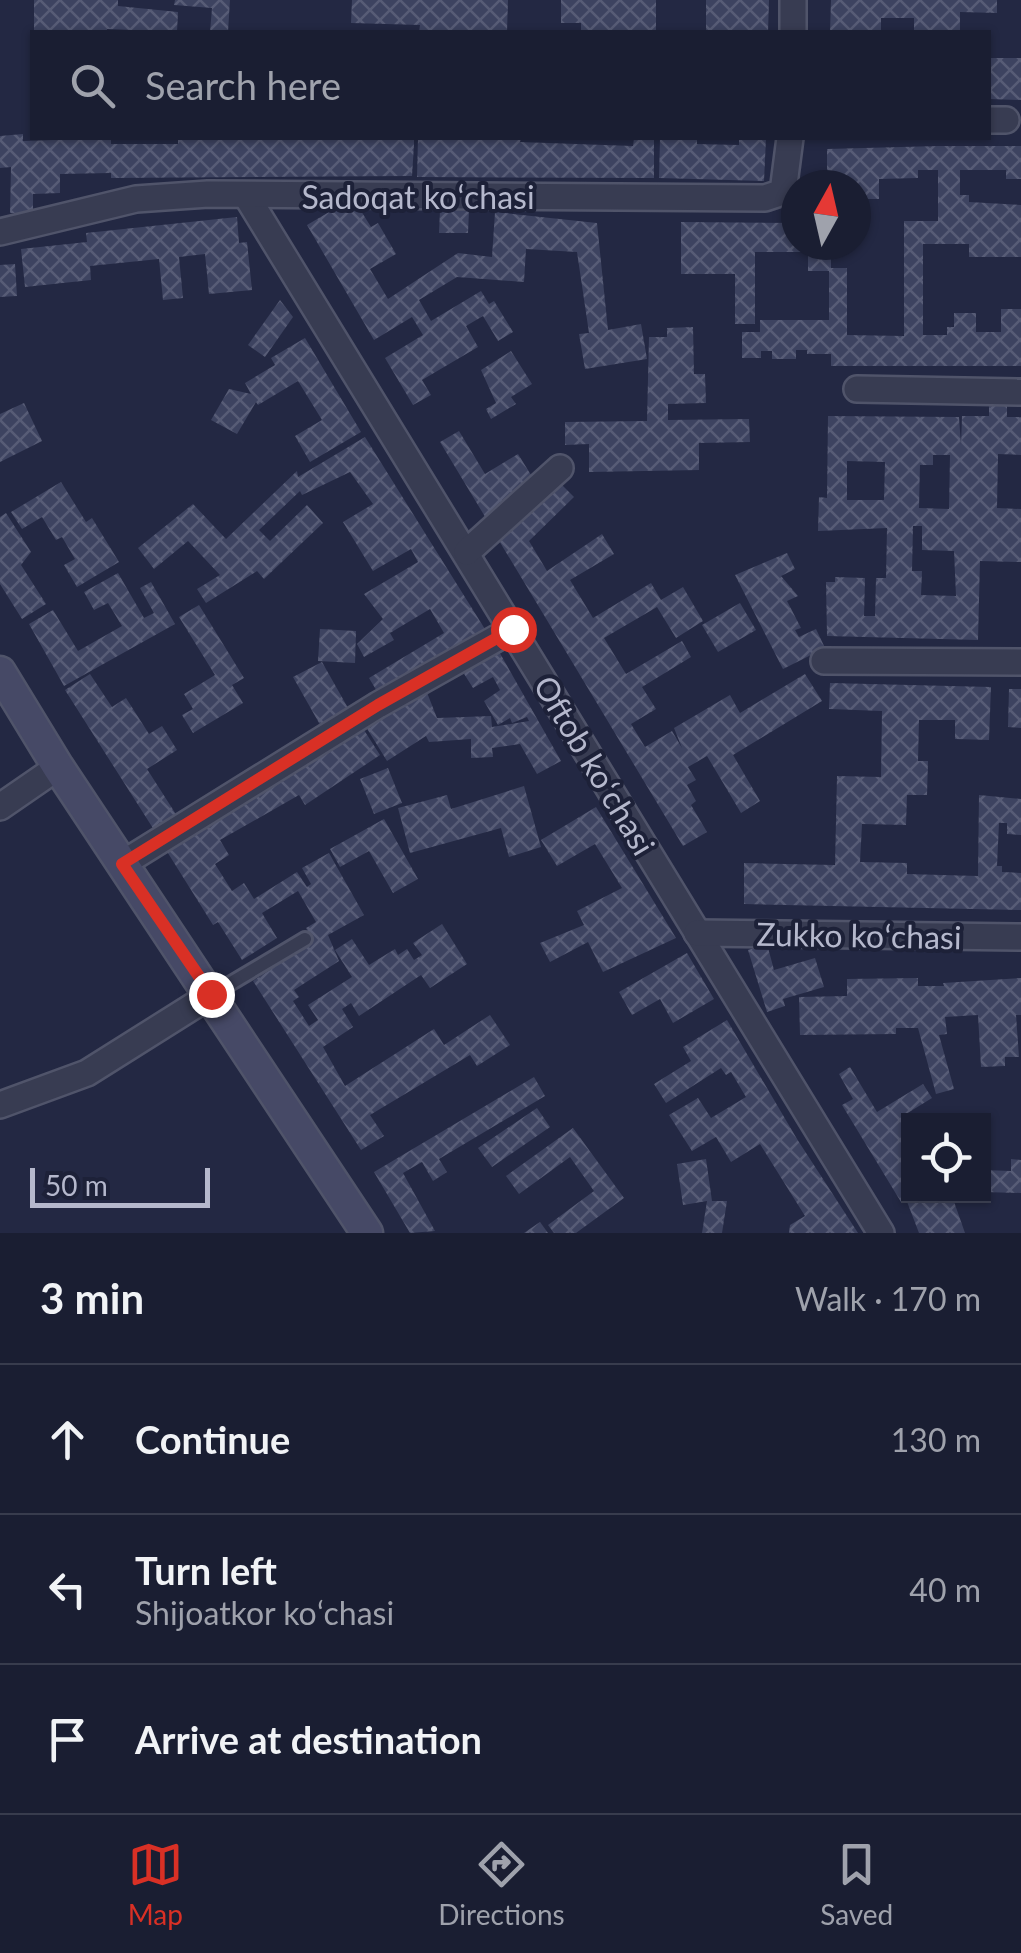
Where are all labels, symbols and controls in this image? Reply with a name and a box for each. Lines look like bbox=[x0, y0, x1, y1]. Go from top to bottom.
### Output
search box bbox=[30, 30, 991, 140]
icon: search bbox=[65, 58, 120, 113]
text: Search here bbox=[145, 62, 341, 108]
north arrow bbox=[781, 170, 871, 260]
street label: Sadoqat koʻchasi bbox=[301, 177, 535, 216]
route start bbox=[491, 607, 537, 653]
street label: Oftob koʻchasi bbox=[526, 668, 664, 862]
street label: Zukko koʻchasi bbox=[756, 914, 962, 956]
route end bbox=[189, 972, 235, 1018]
map controls bbox=[901, 1113, 991, 1203]
button: locate bbox=[901, 1113, 991, 1203]
scale bar bbox=[30, 1163, 210, 1208]
text: 50 m bbox=[45, 1168, 108, 1202]
text: 3 min bbox=[40, 1273, 144, 1323]
text: Walk · 170 m bbox=[795, 1279, 981, 1318]
icon: ahead bbox=[40, 1412, 95, 1467]
text: Continue bbox=[135, 1416, 290, 1462]
text: 130 m bbox=[891, 1420, 981, 1459]
text: Turn left bbox=[135, 1547, 277, 1593]
icon: left bbox=[40, 1562, 95, 1617]
text: 40 m bbox=[909, 1570, 981, 1609]
text: Shijoatkor koʻchasi bbox=[135, 1593, 394, 1632]
icon: arrive bbox=[40, 1712, 95, 1767]
text: Arrive at destination bbox=[135, 1716, 482, 1762]
tab: Map bbox=[128, 1837, 183, 1931]
tab: Directions bbox=[438, 1837, 565, 1931]
tab: Saved bbox=[820, 1837, 893, 1931]

